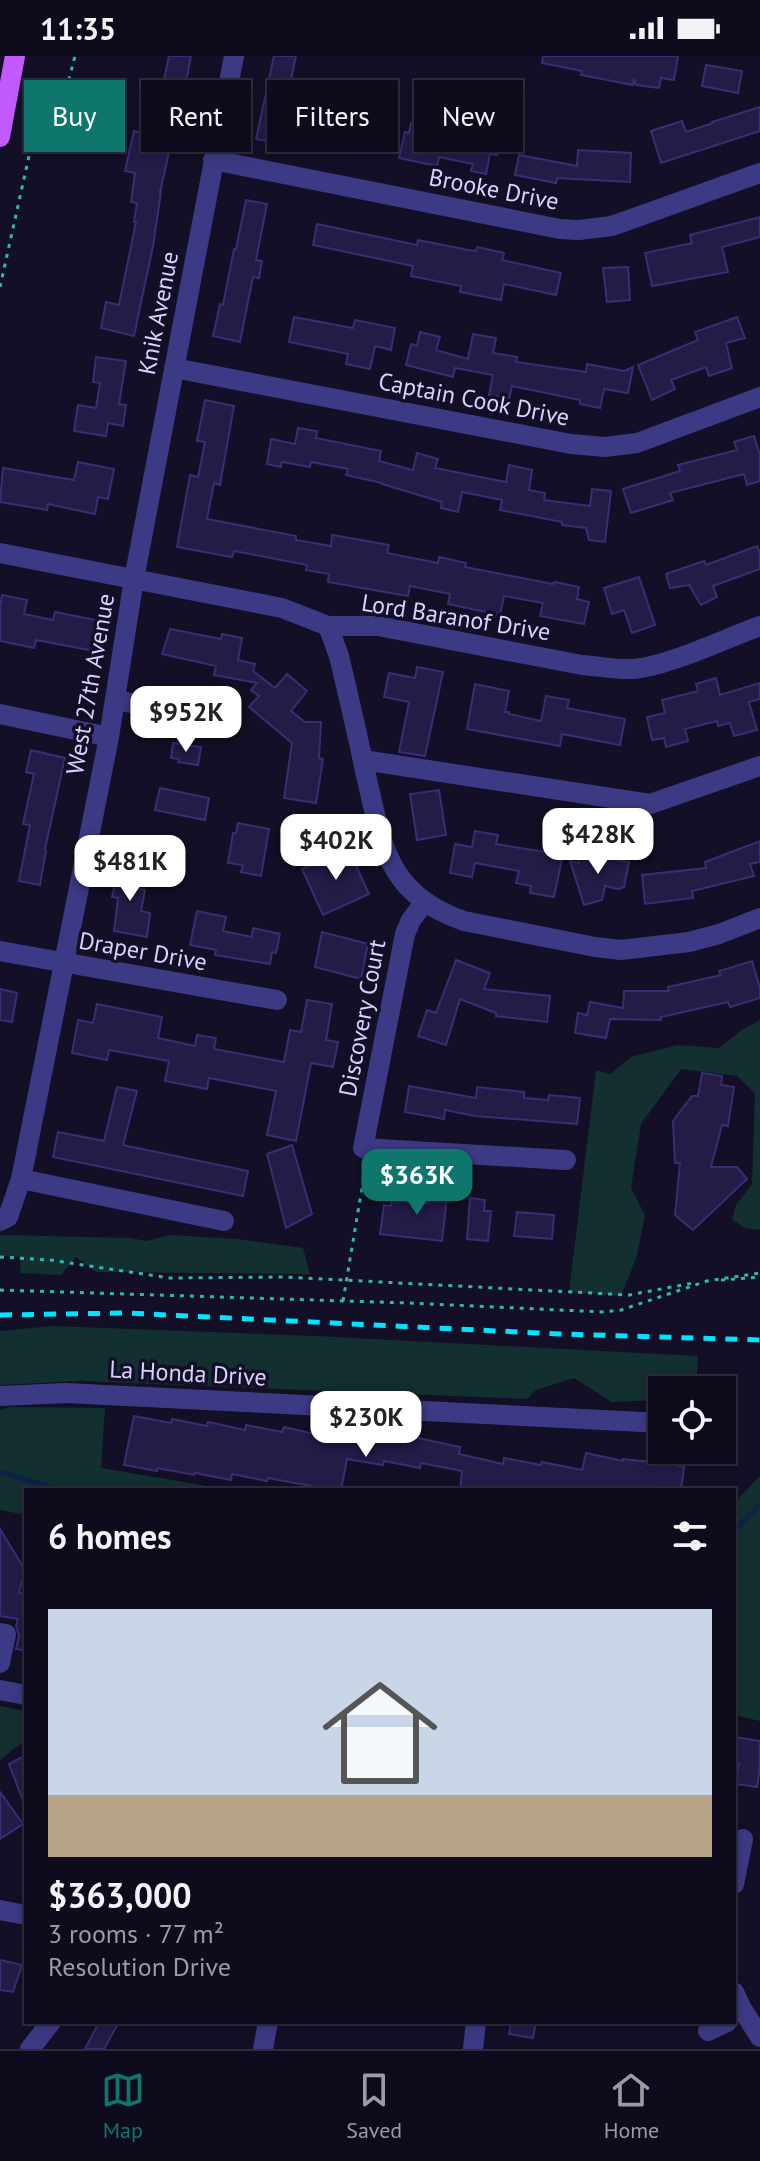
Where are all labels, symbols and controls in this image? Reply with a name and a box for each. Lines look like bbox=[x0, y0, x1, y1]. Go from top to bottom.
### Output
text: 11:35 bbox=[40, 9, 116, 48]
chip: Buy bbox=[24, 80, 125, 152]
chip: Rent bbox=[141, 80, 251, 152]
chip: Filters bbox=[267, 80, 398, 152]
chip: New bbox=[414, 80, 523, 152]
street label: Brooke Drive bbox=[427, 161, 561, 217]
street label: Knik Avenue bbox=[131, 249, 185, 377]
street label: Captain Cook Drive bbox=[376, 365, 572, 433]
street label: Lord Baranof Drive bbox=[359, 587, 553, 647]
street label: West 27th Avenue bbox=[59, 591, 121, 777]
pin: $952K bbox=[130, 686, 242, 754]
text: $952K bbox=[148, 695, 224, 728]
pin: $428K bbox=[542, 808, 654, 876]
pin: $402K bbox=[280, 814, 392, 882]
text: $428K bbox=[560, 817, 636, 850]
text: $402K bbox=[298, 823, 374, 856]
pin: $481K bbox=[74, 835, 186, 903]
text: $481K bbox=[92, 844, 168, 877]
street label: Draper Drive bbox=[77, 925, 209, 977]
street label: Discovery Court bbox=[332, 937, 392, 1099]
pin: $363K bbox=[361, 1149, 473, 1217]
text: $363K bbox=[379, 1158, 455, 1191]
street label: La Honda Drive bbox=[109, 1353, 267, 1393]
map controls bbox=[648, 1376, 736, 1464]
button: locate bbox=[648, 1376, 736, 1464]
pin: $230K bbox=[310, 1391, 422, 1459]
text: $230K bbox=[328, 1400, 404, 1433]
text: 6 homes bbox=[48, 1514, 172, 1558]
icon: filters bbox=[668, 1514, 712, 1558]
icon: home bbox=[308, 1661, 452, 1805]
text: $363,000 bbox=[48, 1873, 192, 1917]
text: 3 rooms · 77 m² bbox=[48, 1917, 224, 1950]
text: Resolution Drive bbox=[48, 1950, 231, 1983]
tab: Map bbox=[101, 2068, 145, 2144]
tab: Saved bbox=[346, 2068, 402, 2144]
tab: Home bbox=[604, 2068, 659, 2144]

